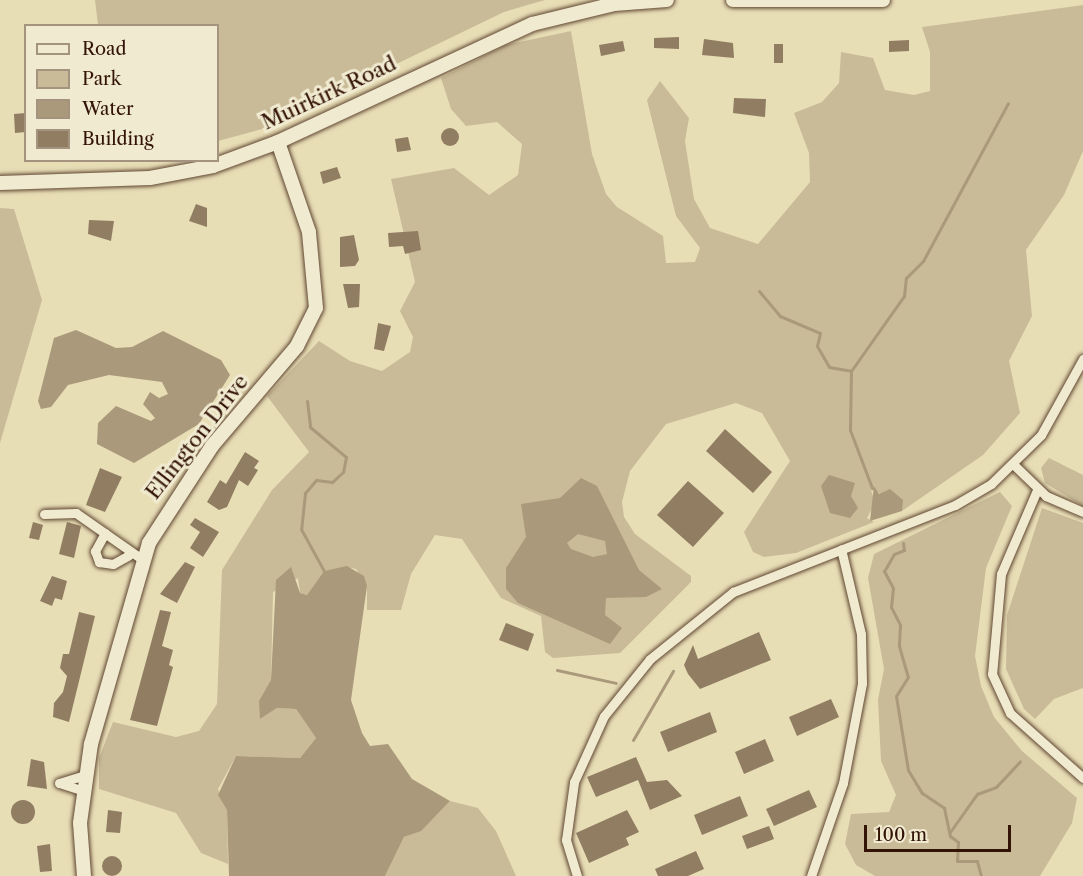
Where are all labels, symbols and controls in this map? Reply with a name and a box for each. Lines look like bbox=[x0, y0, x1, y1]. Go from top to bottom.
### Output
legend bbox=[24, 24, 219, 162]
text: Road bbox=[82, 38, 127, 60]
street label: Muirkirk Road bbox=[257, 51, 401, 135]
text: Park bbox=[82, 68, 121, 90]
text: Water bbox=[82, 98, 134, 120]
text: Building bbox=[82, 128, 154, 150]
street label: Ellington Drive bbox=[141, 370, 253, 504]
scale bar bbox=[867, 813, 1014, 851]
text: 100 m bbox=[875, 824, 927, 846]

